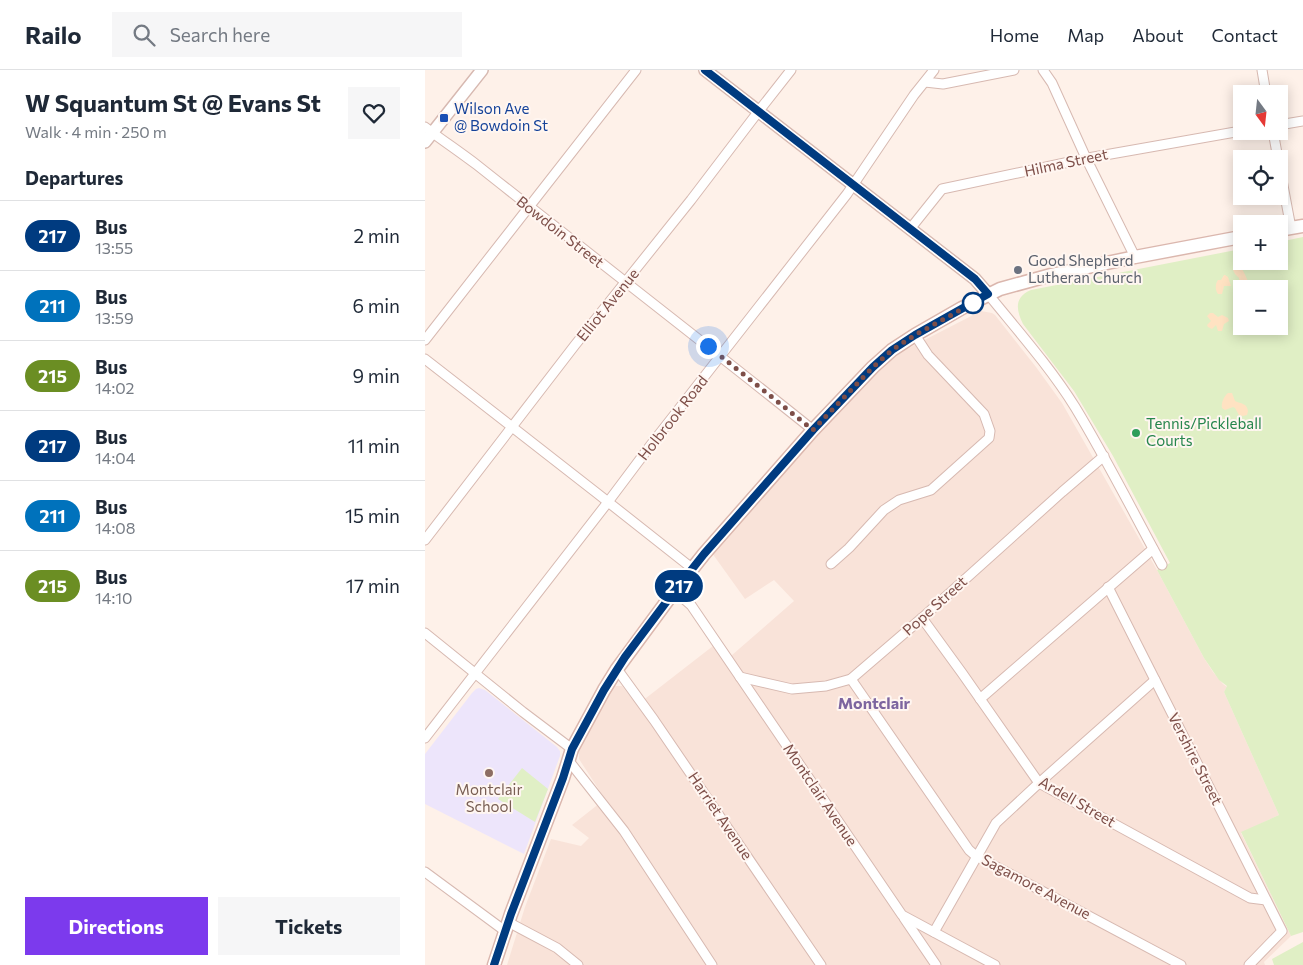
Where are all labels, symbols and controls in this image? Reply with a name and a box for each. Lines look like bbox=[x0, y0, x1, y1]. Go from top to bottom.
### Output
search box bbox=[112, 12, 462, 57]
text: Railo bbox=[25, 20, 82, 49]
icon: search bbox=[130, 21, 158, 49]
text: Search here bbox=[170, 23, 270, 46]
text: Home bbox=[990, 24, 1039, 46]
text: Map bbox=[1067, 24, 1104, 46]
text: About bbox=[1132, 24, 1184, 46]
text: Contact bbox=[1212, 24, 1278, 46]
north arrow bbox=[1233, 85, 1287, 140]
map controls bbox=[1233, 85, 1288, 335]
button: heart bbox=[348, 87, 400, 139]
text: W Squantum St @ Evans St bbox=[25, 88, 321, 117]
place label: Wilson Ave @ Bowdoin St bbox=[454, 99, 548, 134]
marker: Wilson Ave @ Bowdoin St bbox=[438, 112, 450, 124]
text: Walk · 4 min · 250 m bbox=[25, 122, 167, 141]
street label: Hilma Street bbox=[1022, 144, 1109, 180]
button: locate bbox=[1233, 150, 1288, 205]
text: Departures bbox=[25, 166, 123, 189]
street label: Bowdoin Street bbox=[513, 192, 608, 271]
text: Bus bbox=[95, 215, 127, 238]
button: + bbox=[1233, 215, 1288, 270]
text: 2 min bbox=[353, 224, 400, 247]
text: 217 bbox=[38, 225, 67, 247]
text: 13:55 bbox=[95, 238, 133, 257]
place label: Good Shepherd Lutheran Church bbox=[1028, 251, 1142, 286]
street label: Elliot Avenue bbox=[572, 264, 642, 344]
marker: Good Shepherd Lutheran Church bbox=[1012, 264, 1024, 276]
button: − bbox=[1233, 280, 1288, 335]
text: Bus bbox=[95, 285, 127, 308]
unlabelled marker bbox=[962, 292, 984, 314]
text: 6 min bbox=[352, 294, 400, 317]
text: 211 bbox=[39, 295, 66, 317]
text: 13:59 bbox=[95, 308, 134, 327]
your location bbox=[696, 334, 721, 359]
text: Bus bbox=[95, 355, 127, 378]
text: 9 min bbox=[352, 364, 400, 387]
text: 215 bbox=[38, 365, 67, 387]
street label: Holbrook Road bbox=[634, 371, 711, 463]
text: 14:02 bbox=[95, 378, 134, 397]
place label: Tennis/Pickleball Courts bbox=[1146, 414, 1262, 449]
text: Bus bbox=[95, 425, 127, 448]
marker: Tennis/Pickleball Courts bbox=[1130, 427, 1142, 439]
text: 11 min bbox=[348, 434, 400, 457]
text: 217 bbox=[38, 435, 67, 457]
text: 14:04 bbox=[95, 448, 135, 467]
text: Bus bbox=[95, 495, 127, 518]
text: 15 min bbox=[345, 504, 400, 527]
text: 211 bbox=[39, 505, 66, 527]
text: 14:08 bbox=[95, 518, 135, 537]
text: Bus bbox=[95, 565, 127, 588]
line badge: 217 bbox=[650, 570, 708, 602]
street label: Pope Street bbox=[899, 572, 970, 639]
text: 17 min bbox=[346, 574, 400, 597]
text: 215 bbox=[38, 575, 67, 597]
text: 217 bbox=[665, 575, 693, 597]
text: 14:10 bbox=[95, 588, 133, 607]
district label: Montclair bbox=[838, 693, 911, 712]
street label: Vershire Street bbox=[1165, 709, 1227, 808]
street label: Montclair Avenue bbox=[780, 740, 862, 849]
marker: Montclair School bbox=[483, 767, 495, 779]
street label: Harriet Avenue bbox=[685, 768, 757, 863]
street label: Ardell Street bbox=[1036, 772, 1119, 830]
place label: Montclair School bbox=[456, 780, 522, 815]
street label: Sagamore Avenue bbox=[979, 850, 1094, 923]
button: Directions bbox=[25, 897, 208, 955]
button: Tickets bbox=[218, 897, 400, 955]

